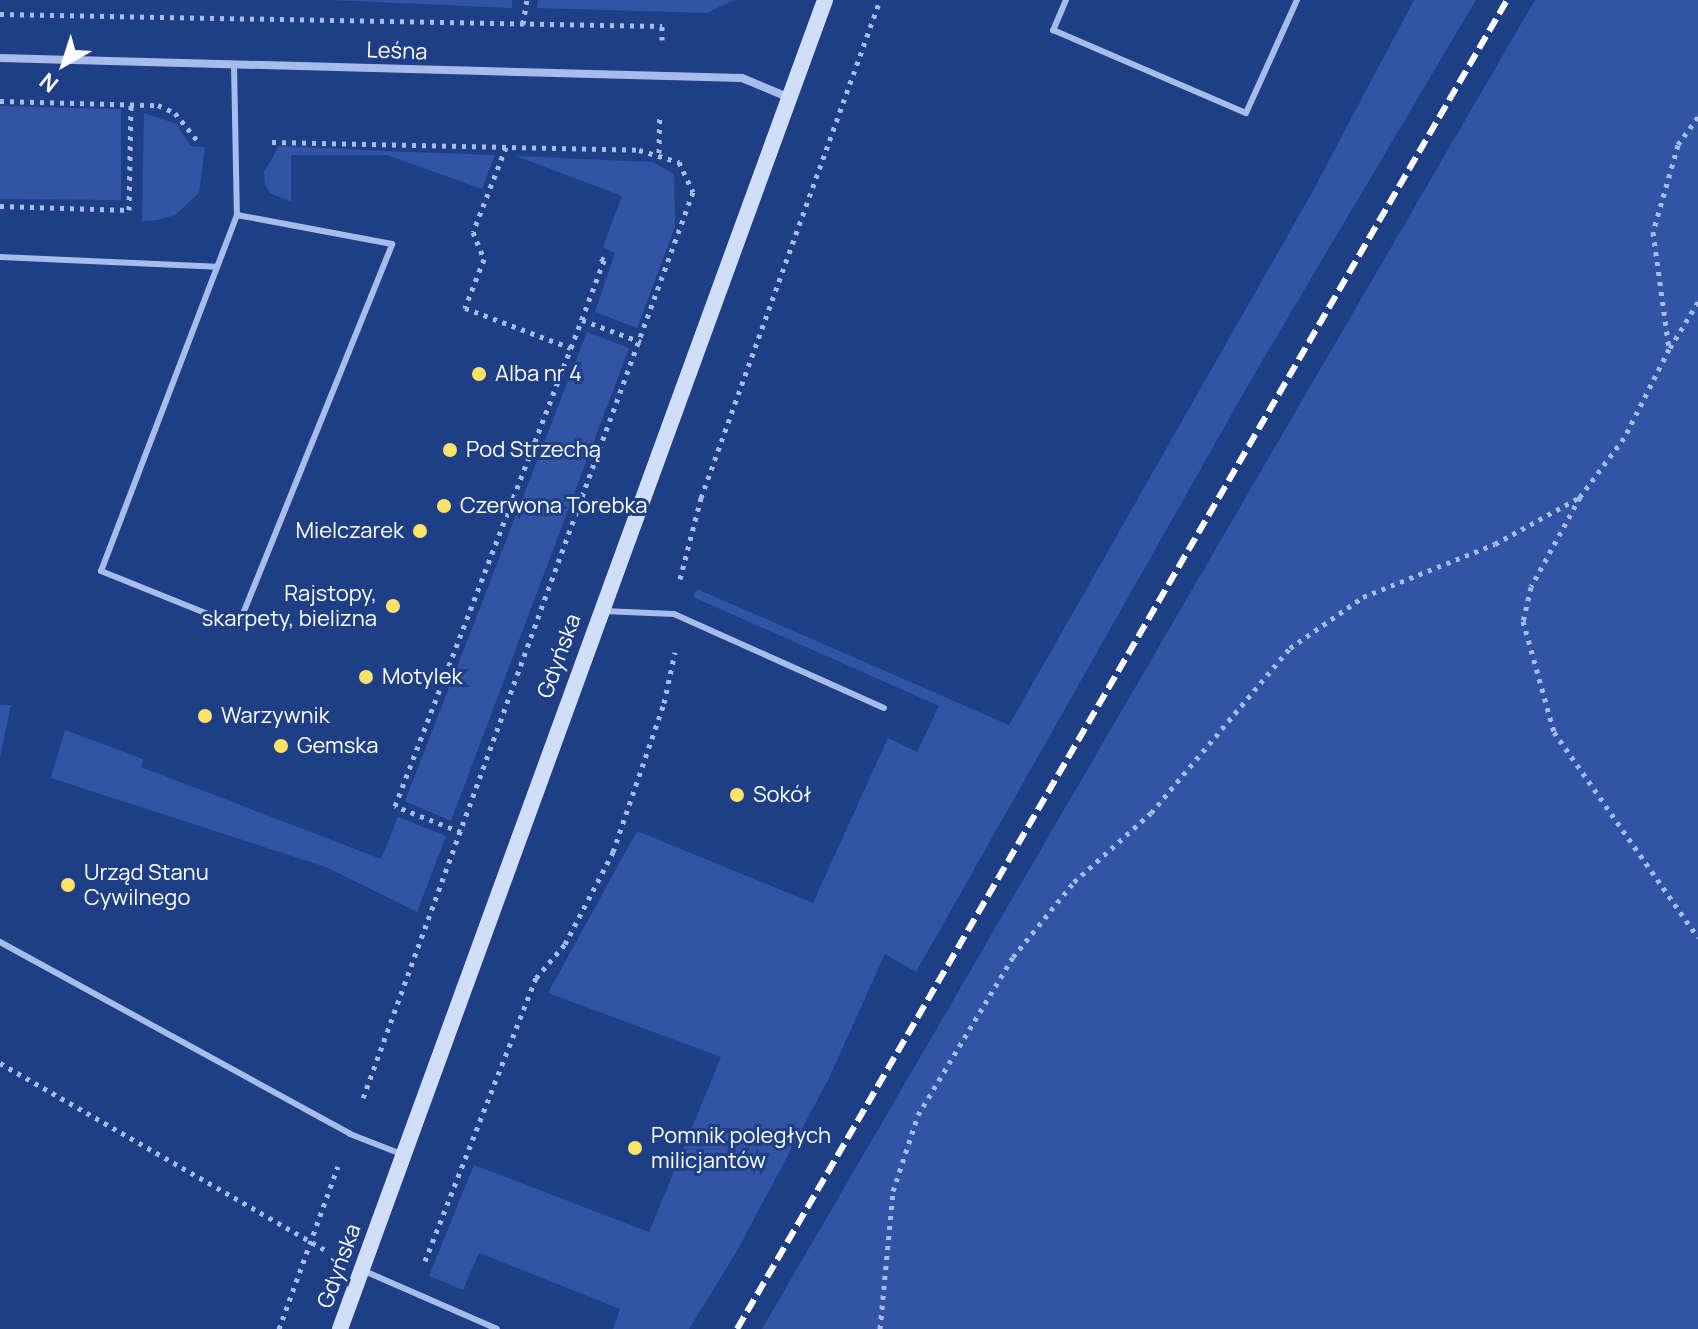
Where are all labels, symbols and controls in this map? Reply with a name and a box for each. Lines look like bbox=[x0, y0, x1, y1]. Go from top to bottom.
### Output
north arrow bbox=[24, 24, 104, 104]
street label: Leśna bbox=[366, 37, 428, 65]
text: N bbox=[33, 66, 64, 99]
place label: Alba nr 4 bbox=[495, 361, 582, 387]
marker: Alba nr 4 bbox=[470, 365, 488, 383]
place label: Pod Strzechą bbox=[466, 437, 601, 463]
marker: Pod Strzechą bbox=[441, 441, 459, 459]
place label: Czerwona Torebka bbox=[460, 493, 648, 519]
marker: Czerwona Torebka bbox=[435, 497, 453, 515]
place label: Mielczarek bbox=[296, 518, 404, 544]
marker: Mielczarek bbox=[411, 522, 429, 540]
place label: Rajstopy, skarpety, bielizna bbox=[202, 580, 377, 632]
marker: Rajstopy, skarpety, bielizna bbox=[384, 597, 402, 615]
street label: Gdyńska bbox=[532, 610, 586, 702]
place label: Motylek bbox=[382, 664, 462, 690]
marker: Motylek bbox=[357, 668, 375, 686]
place label: Warzywnik bbox=[221, 703, 330, 729]
marker: Warzywnik bbox=[196, 707, 214, 725]
place label: Gemska bbox=[297, 733, 378, 759]
marker: Gemska bbox=[272, 737, 290, 755]
place label: Sokół bbox=[753, 782, 812, 808]
marker: Sokół bbox=[728, 786, 746, 804]
place label: Urząd Stanu Cywilnego bbox=[84, 859, 209, 910]
marker: Urząd Stanu Cywilnego bbox=[59, 876, 77, 894]
place label: Pomnik poległych milicjantów bbox=[651, 1122, 831, 1174]
marker: Pomnik poległych milicjantów bbox=[626, 1139, 644, 1157]
street label: Gdyńska bbox=[312, 1220, 366, 1312]

